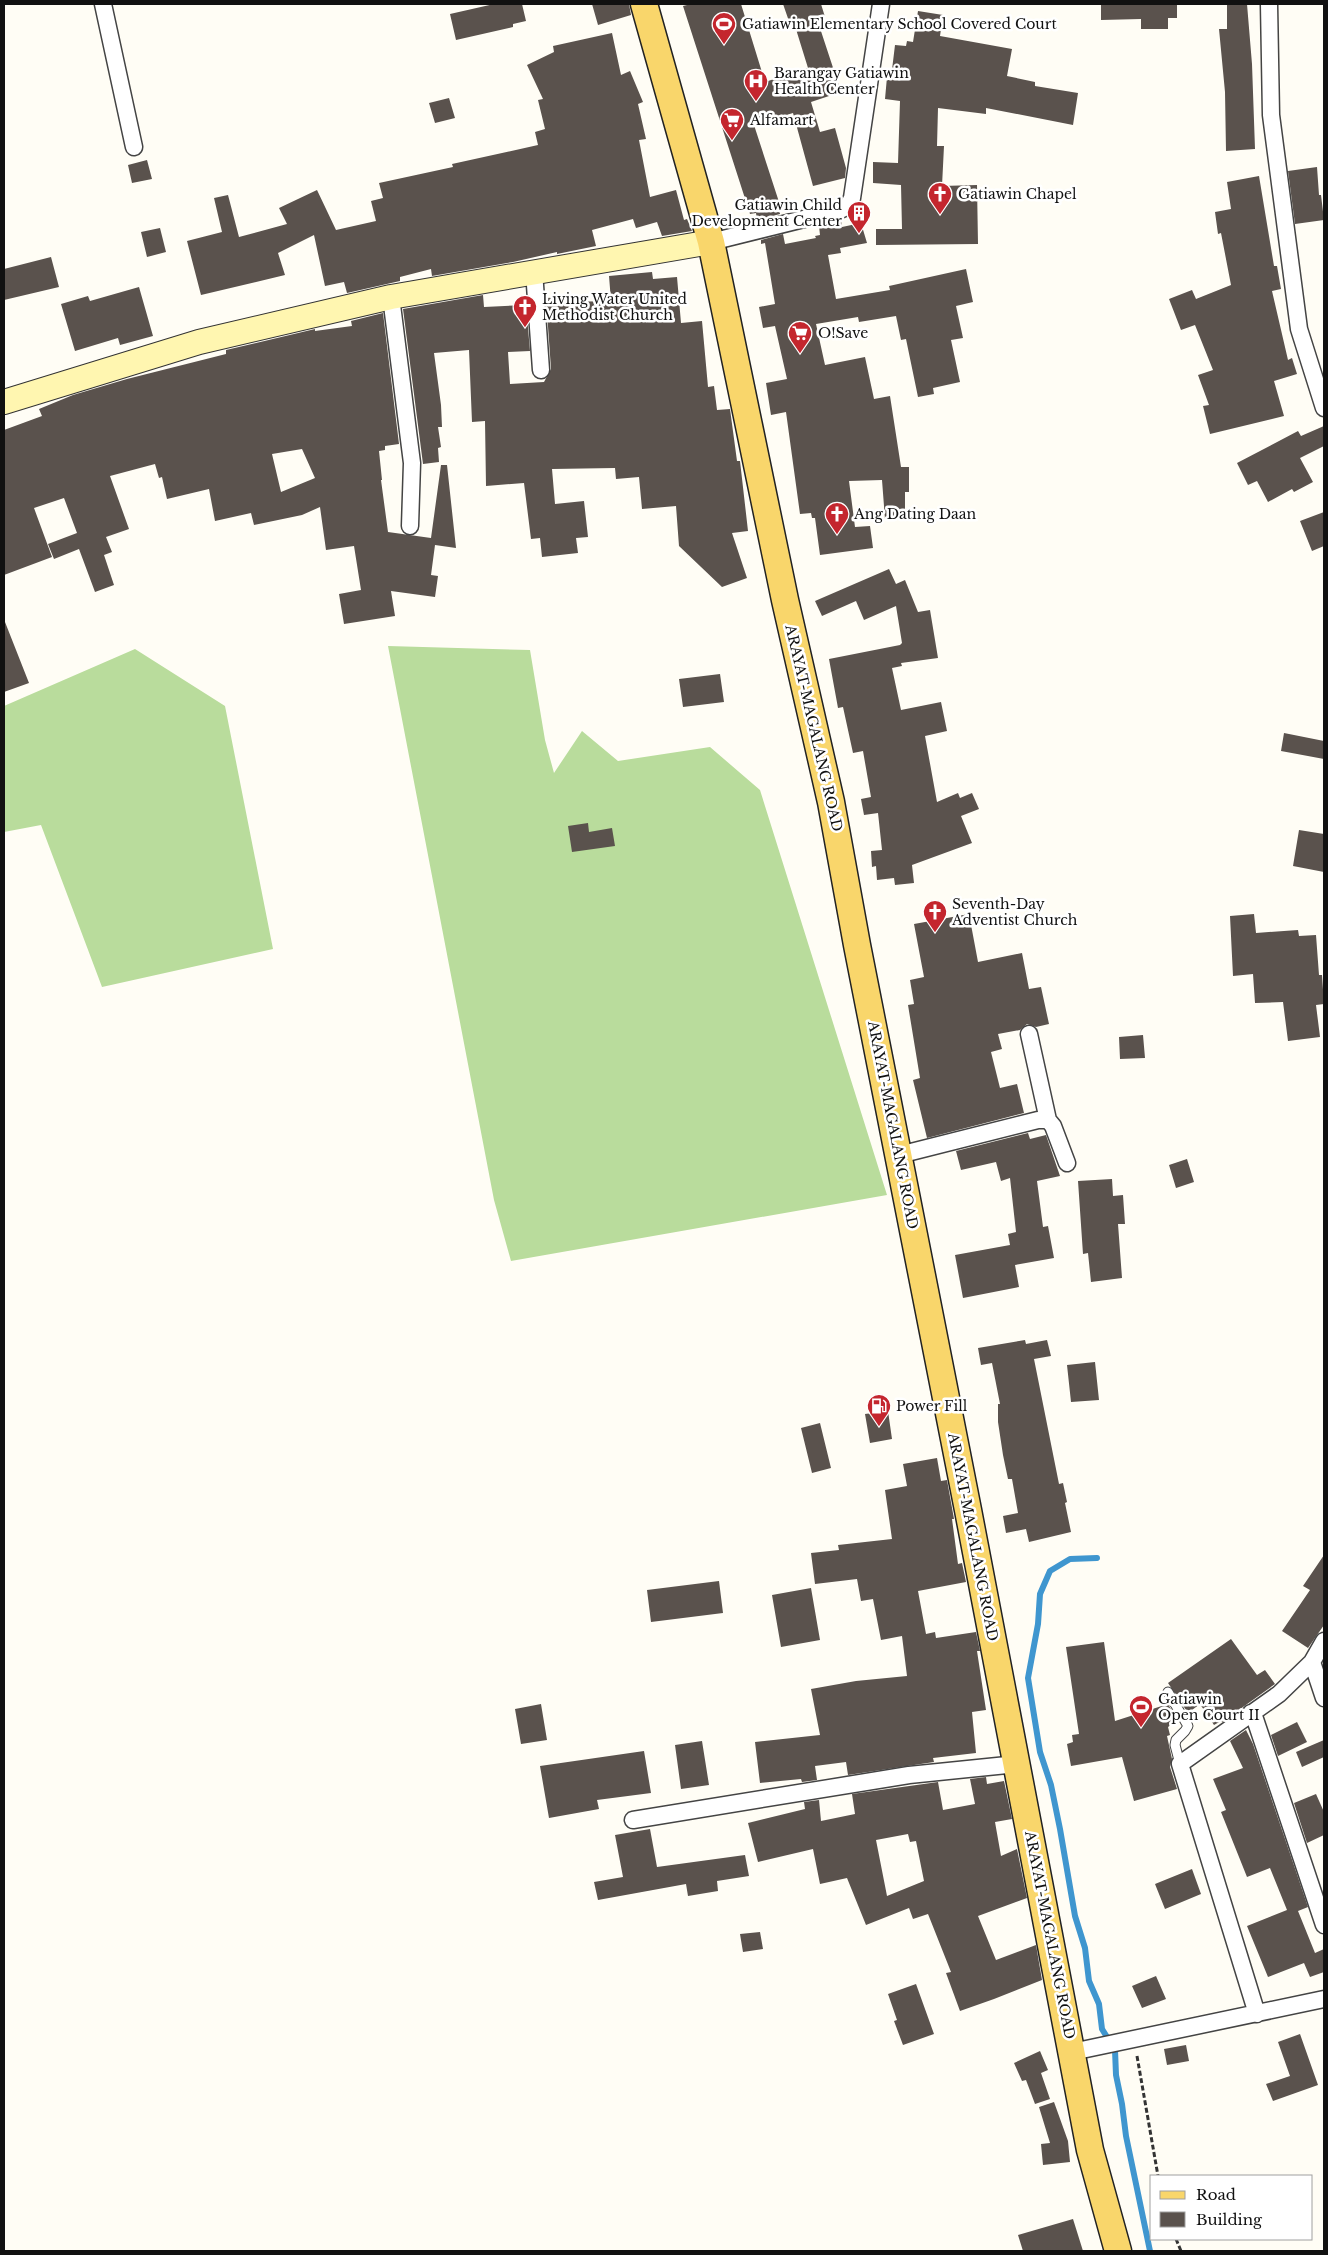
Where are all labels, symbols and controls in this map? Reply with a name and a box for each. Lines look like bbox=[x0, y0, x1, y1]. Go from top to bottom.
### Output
sports icon: Gatiawin Elementary School Covered Court bbox=[711, 11, 737, 45]
place label: Gatiawin Elementary School Covered Court bbox=[742, 15, 1057, 33]
place label: Barangay Gatiawin Health Center bbox=[774, 64, 909, 98]
hospital icon: Barangay Gatiawin Health Center bbox=[743, 68, 769, 102]
supermarket icon: Alfamart bbox=[719, 107, 745, 141]
place label: Alfamart bbox=[749, 111, 814, 129]
church icon: Gatiawin Chapel bbox=[927, 181, 953, 215]
place label: Gatiawin Chapel bbox=[958, 185, 1077, 203]
place label: Gatiawin Child Development Center bbox=[691, 196, 843, 230]
building icon: Gatiawin Child Development Center bbox=[846, 200, 872, 234]
place label: Living Water United Methodist Church bbox=[542, 290, 688, 324]
church icon: Living Water United Methodist Church bbox=[512, 294, 538, 328]
supermarket icon: O!Save bbox=[787, 320, 813, 354]
place label: O!Save bbox=[818, 324, 868, 342]
church icon: Ang Dating Daan bbox=[824, 501, 850, 535]
place label: Ang Dating Daan bbox=[853, 505, 976, 523]
street label: ARAYAT-MAGALANG ROAD bbox=[781, 622, 847, 833]
place label: Seventh-Day Adventist Church bbox=[951, 895, 1078, 929]
church icon: Seventh-Day Adventist Church bbox=[922, 899, 948, 933]
street label: ARAYAT-MAGALANG ROAD bbox=[864, 1018, 922, 1231]
fuel station icon: Power Fill bbox=[866, 1393, 892, 1427]
place label: Power Fill bbox=[896, 1397, 968, 1415]
street label: ARAYAT-MAGALANG ROAD bbox=[944, 1430, 1002, 1643]
place label: Gatiawin Open Court II bbox=[1158, 1690, 1260, 1724]
sports icon: Gatiawin Open Court II bbox=[1128, 1694, 1154, 1728]
street label: ARAYAT-MAGALANG ROAD bbox=[1021, 1828, 1079, 2041]
legend bbox=[1150, 2175, 1313, 2240]
text: Road bbox=[1196, 2185, 1236, 2204]
text: Building bbox=[1196, 2210, 1263, 2229]

